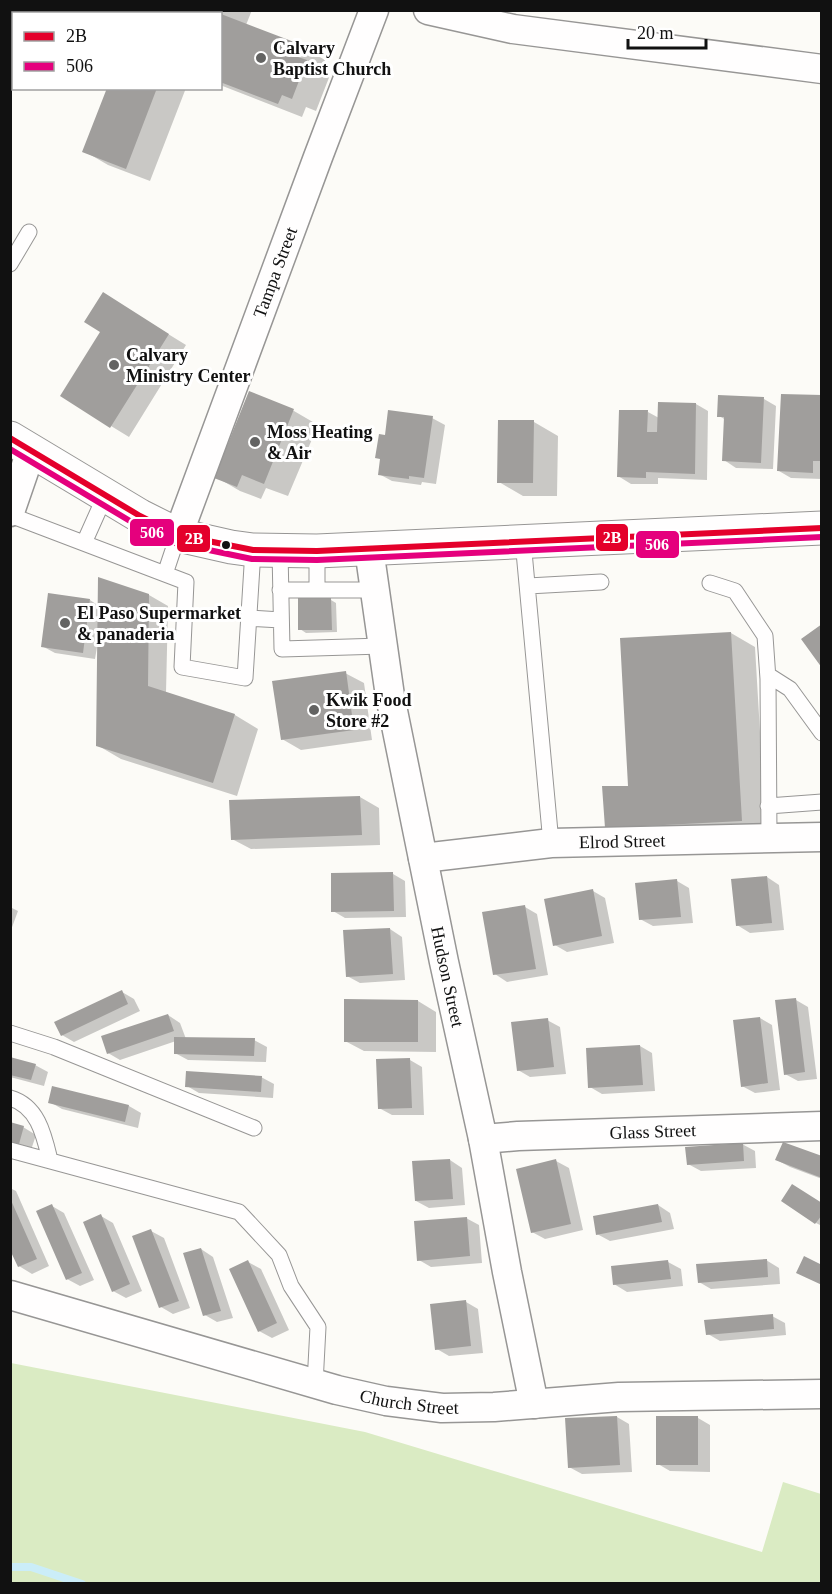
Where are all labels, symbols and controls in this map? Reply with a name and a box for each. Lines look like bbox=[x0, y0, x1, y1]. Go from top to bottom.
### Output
legend bbox=[12, 12, 222, 90]
scale bar bbox=[628, 12, 706, 50]
text: 20 m bbox=[637, 23, 674, 43]
text: 2B bbox=[66, 26, 87, 46]
place label: Calvary Baptist Church bbox=[273, 38, 391, 79]
marker: Calvary Baptist Church bbox=[254, 51, 268, 65]
text: 506 bbox=[66, 56, 93, 76]
street label: Tampa Street bbox=[249, 224, 301, 321]
place label: Calvary Ministry Center bbox=[126, 345, 250, 386]
marker: Calvary Ministry Center bbox=[107, 358, 121, 372]
place label: Moss Heating & Air bbox=[267, 422, 373, 463]
marker: Moss Heating & Air bbox=[248, 435, 262, 449]
line badge: 506 bbox=[129, 518, 175, 547]
line badge: 2B bbox=[595, 523, 629, 552]
text: 506 bbox=[140, 524, 164, 541]
line badge: 2B bbox=[176, 524, 211, 553]
text: 2B bbox=[603, 529, 622, 546]
text: 2B bbox=[185, 530, 204, 547]
line badge: 506 bbox=[635, 530, 680, 559]
text: 506 bbox=[645, 536, 669, 553]
unlabelled marker bbox=[220, 539, 232, 551]
place label: El Paso Supermarket & panaderia bbox=[77, 603, 241, 644]
marker: El Paso Supermarket & panaderia bbox=[58, 616, 72, 630]
place label: Kwik Food Store #2 bbox=[326, 690, 412, 731]
marker: Kwik Food Store #2 bbox=[307, 703, 321, 717]
street label: Elrod Street bbox=[579, 830, 666, 852]
street label: Hudson Street bbox=[427, 925, 468, 1029]
street label: Glass Street bbox=[609, 1120, 696, 1143]
street label: Church Street bbox=[358, 1385, 459, 1418]

